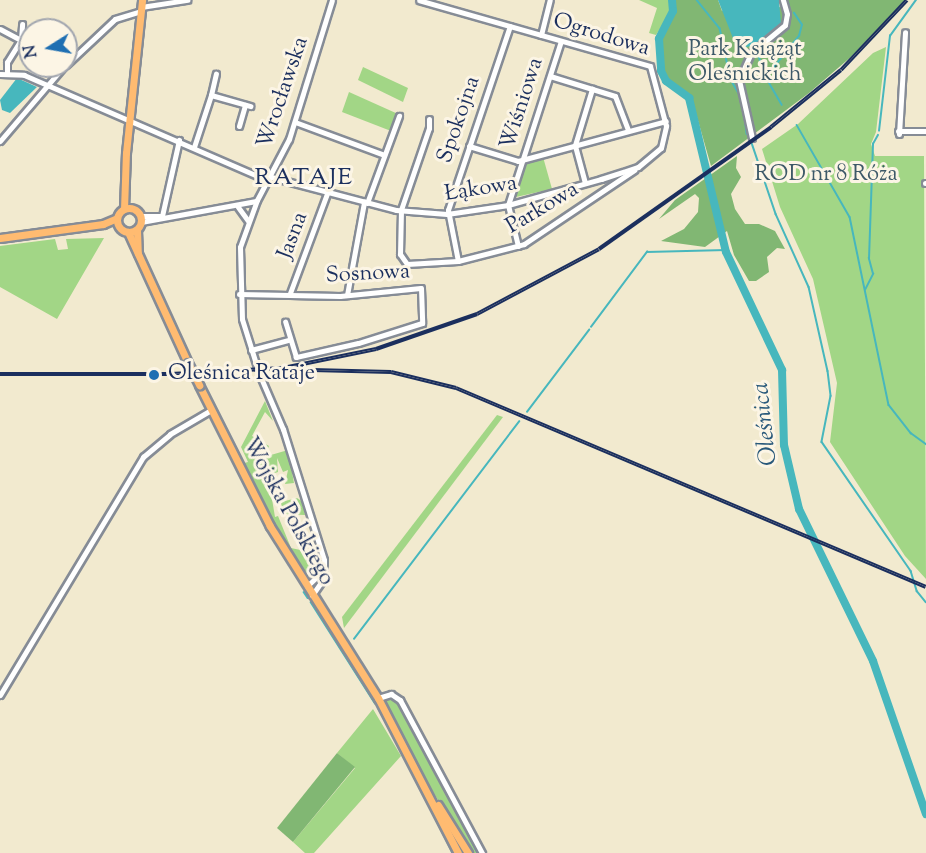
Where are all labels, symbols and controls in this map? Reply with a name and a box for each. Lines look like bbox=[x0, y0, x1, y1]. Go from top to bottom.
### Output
street label: Ogrodowa bbox=[549, 9, 653, 63]
north arrow bbox=[18, 18, 78, 78]
street label: Wrocławska bbox=[253, 34, 315, 152]
park label: Park Książąt Oleśnickich bbox=[688, 37, 802, 88]
text: N bbox=[19, 43, 44, 60]
street label: Wiśniowa bbox=[496, 55, 550, 153]
street label: Spokojna bbox=[433, 73, 487, 167]
park label: ROD nr 8 Róża bbox=[754, 163, 898, 189]
district label: RATAJE bbox=[255, 165, 353, 193]
street label: Łąkowa bbox=[443, 171, 519, 209]
street label: Parkowa bbox=[502, 177, 584, 241]
street label: Jasna bbox=[273, 209, 315, 263]
street label: Sosnowa bbox=[325, 260, 411, 290]
place label: Oleśnica Rataje bbox=[168, 362, 315, 388]
marker: Oleśnica Rataje bbox=[145, 366, 163, 384]
water label: Oleśnica bbox=[747, 381, 785, 467]
street label: Wojska Polskiego bbox=[235, 433, 339, 591]

